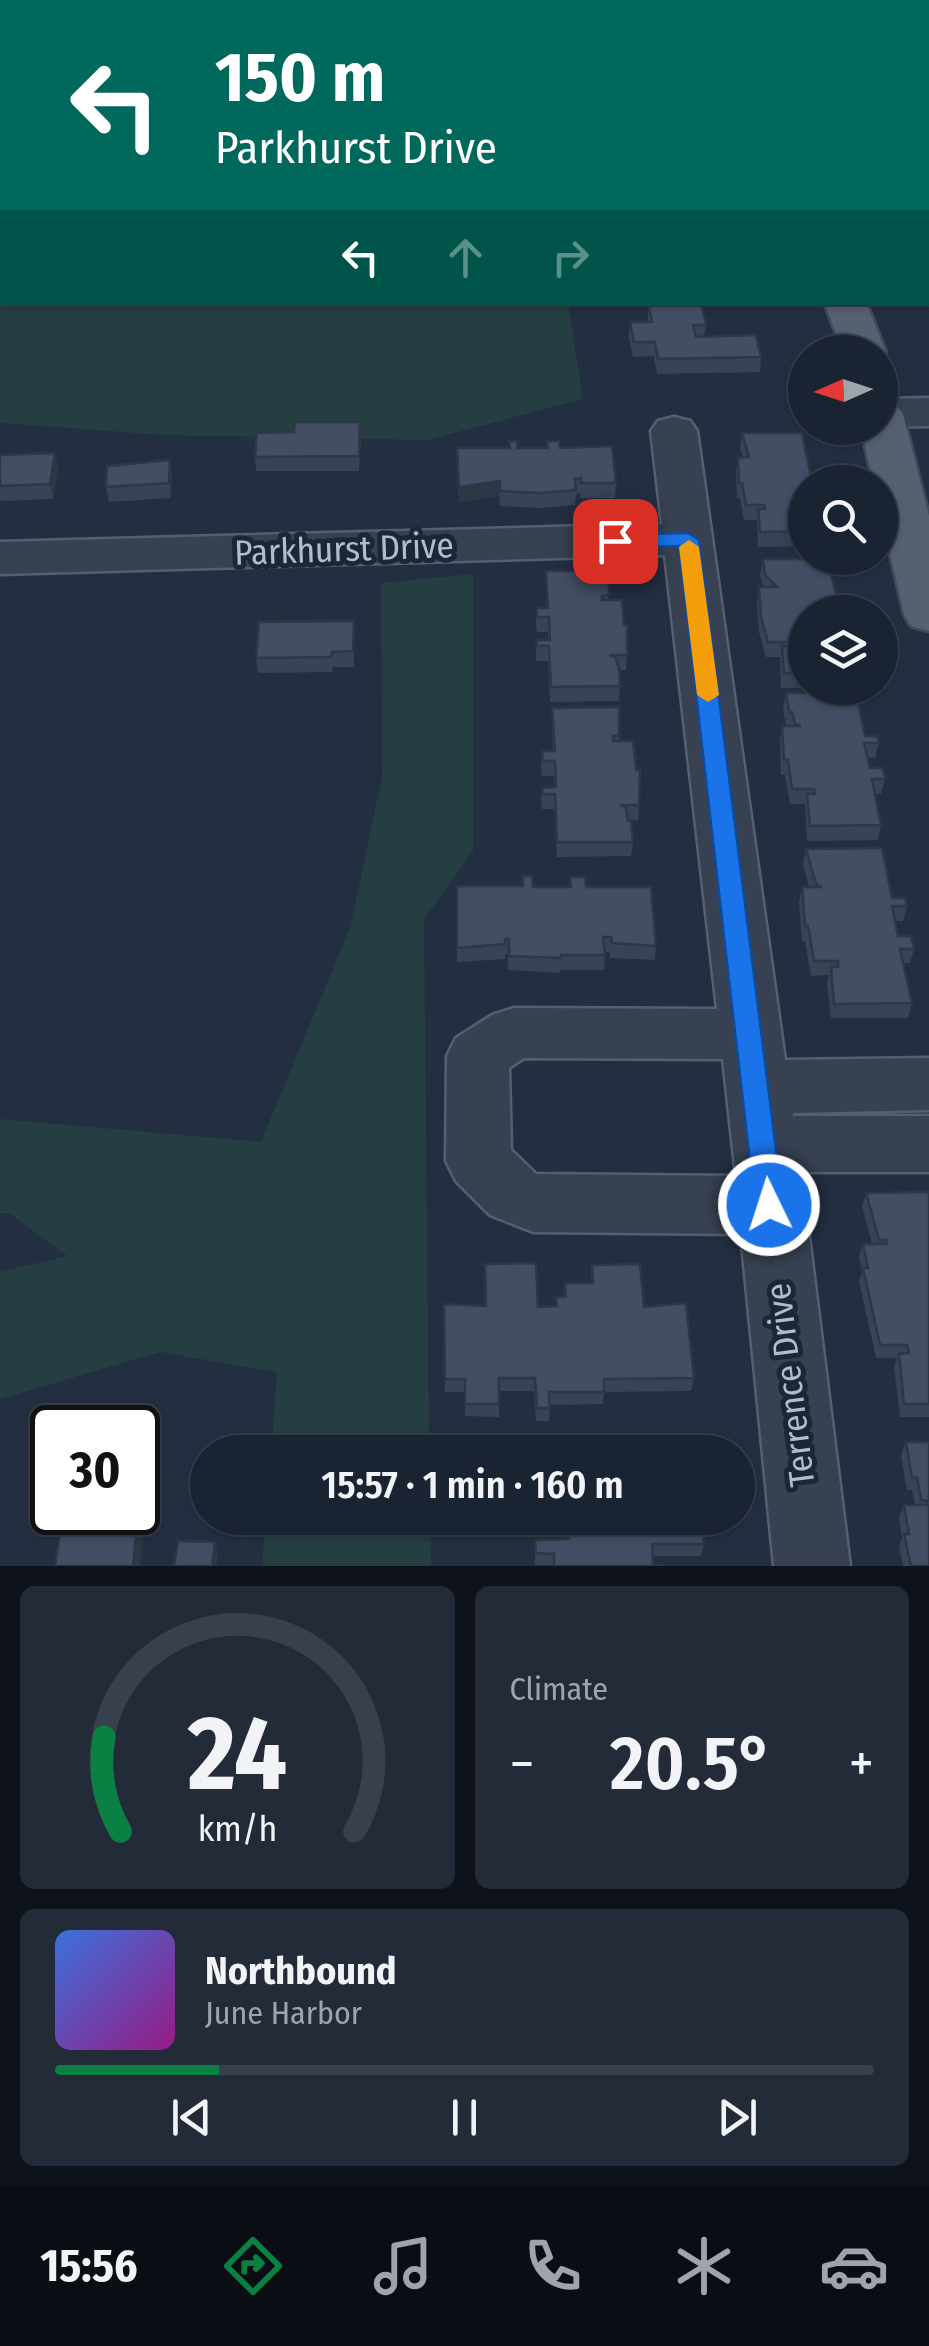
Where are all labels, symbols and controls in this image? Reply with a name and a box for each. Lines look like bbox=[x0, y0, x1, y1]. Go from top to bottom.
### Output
text: 150 m bbox=[215, 36, 385, 120]
icon: left bbox=[50, 40, 180, 170]
text: Parkhurst Drive bbox=[215, 121, 497, 175]
icon: left bbox=[333, 230, 388, 285]
icon: ahead bbox=[438, 230, 493, 285]
icon: right bbox=[543, 230, 598, 285]
north arrow bbox=[788, 335, 898, 445]
map controls bbox=[788, 335, 898, 705]
button: search bbox=[788, 465, 898, 575]
pin bbox=[573, 499, 658, 584]
icon: arrive bbox=[588, 514, 643, 569]
street label: Parkhurst Drive bbox=[234, 524, 454, 574]
button: layers bbox=[788, 595, 898, 705]
position arrow bbox=[717, 1153, 821, 1257]
street label: Terrence Drive bbox=[757, 1281, 823, 1489]
speed limit sign: 30 bbox=[30, 1405, 160, 1535]
text: 15:57 · 1 min · 160 m bbox=[321, 1462, 624, 1508]
text: Climate bbox=[510, 1670, 608, 1708]
text: 24 bbox=[186, 1692, 287, 1817]
text: 20.5° bbox=[610, 1719, 773, 1809]
text: − bbox=[510, 1731, 534, 1797]
text: + bbox=[849, 1731, 874, 1797]
text: km/h bbox=[197, 1808, 277, 1850]
text: Northbound bbox=[205, 1948, 397, 1994]
text: June Harbor bbox=[205, 1994, 362, 2032]
icon: previous bbox=[164, 2090, 219, 2145]
icon: pause bbox=[437, 2090, 492, 2145]
icon: next bbox=[710, 2090, 765, 2145]
icon: directions bbox=[218, 2231, 288, 2301]
icon: music bbox=[368, 2231, 438, 2301]
icon: phone bbox=[518, 2231, 588, 2301]
icon: climate bbox=[669, 2231, 739, 2301]
icon: car bbox=[819, 2231, 889, 2301]
text: 15:56 bbox=[40, 2239, 138, 2293]

